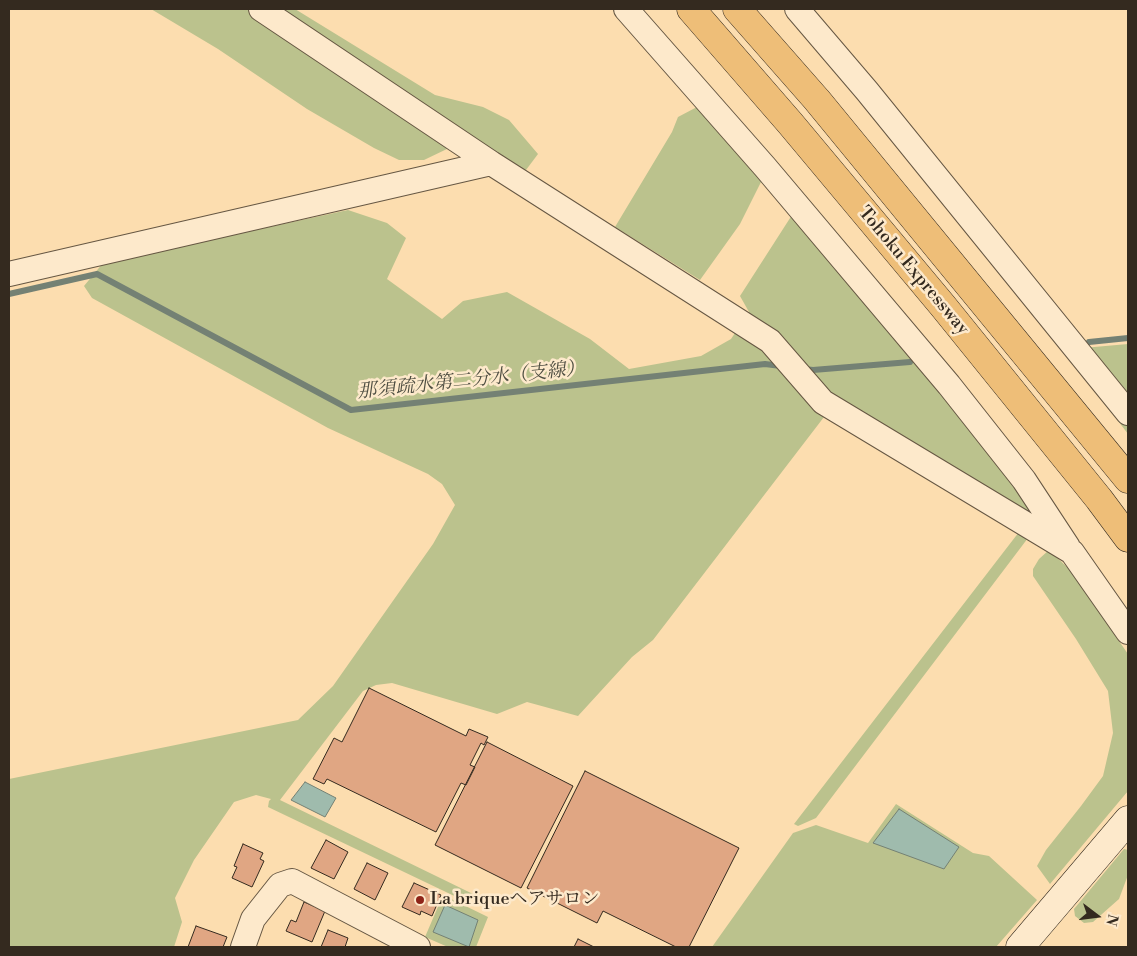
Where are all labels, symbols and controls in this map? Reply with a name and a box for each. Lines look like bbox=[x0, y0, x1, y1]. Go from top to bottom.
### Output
street label: Tohoku Expressway bbox=[853, 202, 973, 340]
water label: 那須疏水第二分水（支線） bbox=[356, 358, 586, 404]
place label: La briqueヘアサロン bbox=[430, 889, 600, 911]
north arrow bbox=[1072, 891, 1122, 941]
marker: La briqueヘアサロン bbox=[414, 894, 426, 906]
text: N bbox=[1101, 912, 1122, 928]

